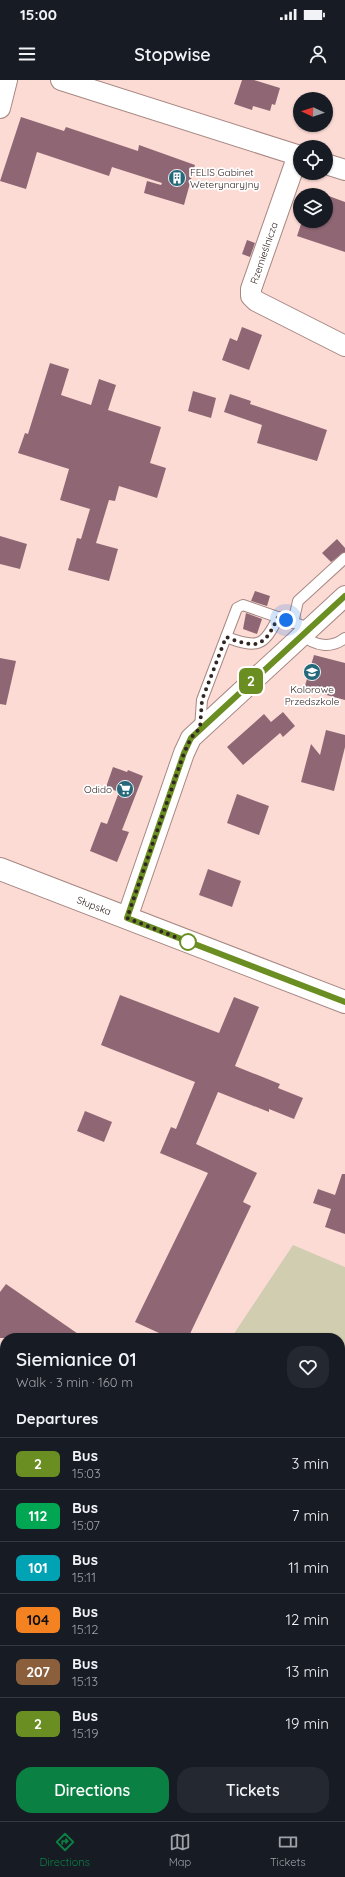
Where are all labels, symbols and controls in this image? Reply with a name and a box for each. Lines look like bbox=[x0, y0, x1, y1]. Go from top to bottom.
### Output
text: 15:00 bbox=[20, 5, 57, 24]
icon: menu bbox=[16, 43, 38, 65]
text: Stopwise bbox=[134, 43, 211, 66]
icon: person bbox=[307, 43, 329, 65]
north arrow bbox=[293, 92, 333, 132]
map controls bbox=[293, 92, 333, 228]
button: locate bbox=[293, 140, 333, 180]
place label: FELIS Gabinet Weterynaryjny bbox=[190, 166, 259, 191]
building icon: FELIS Gabinet Weterynaryjny bbox=[167, 168, 187, 188]
button: layers bbox=[293, 188, 333, 228]
street label: Rzemieślnicza bbox=[247, 220, 281, 286]
your location bbox=[276, 610, 296, 630]
school or university icon: Kolorowe Przedszkole bbox=[302, 662, 322, 682]
line badge: 2 bbox=[238, 668, 264, 694]
text: 2 bbox=[247, 672, 255, 690]
place label: Kolorowe Przedszkole bbox=[285, 683, 340, 708]
supermarket icon: Odido bbox=[115, 779, 135, 799]
place label: Odido bbox=[84, 783, 112, 796]
street label: Słupska bbox=[75, 893, 113, 918]
unlabelled marker bbox=[179, 933, 197, 951]
button: heart bbox=[287, 1346, 329, 1388]
text: Siemianice 01 bbox=[16, 1347, 137, 1371]
text: Walk · 3 min · 160 m bbox=[16, 1374, 133, 1390]
text: Departures bbox=[16, 1409, 98, 1428]
text: Bus bbox=[72, 1446, 98, 1465]
text: 3 min bbox=[291, 1454, 329, 1473]
text: 2 bbox=[34, 1455, 42, 1473]
text: 15:03 bbox=[72, 1465, 101, 1481]
text: Bus bbox=[72, 1498, 98, 1517]
text: 7 min bbox=[292, 1506, 329, 1525]
text: 112 bbox=[29, 1507, 47, 1525]
text: 15:07 bbox=[72, 1517, 100, 1533]
text: Bus bbox=[72, 1550, 98, 1569]
text: 11 min bbox=[288, 1558, 329, 1577]
text: 101 bbox=[28, 1559, 48, 1577]
text: 15:11 bbox=[72, 1569, 96, 1585]
text: Bus bbox=[72, 1602, 98, 1621]
text: 12 min bbox=[285, 1610, 329, 1629]
text: 104 bbox=[27, 1611, 49, 1629]
text: 15:12 bbox=[72, 1621, 98, 1637]
text: Bus bbox=[72, 1654, 98, 1673]
text: 13 min bbox=[286, 1662, 329, 1681]
text: 207 bbox=[26, 1663, 50, 1681]
text: 15:13 bbox=[72, 1673, 98, 1689]
text: Bus bbox=[72, 1706, 98, 1725]
text: 19 min bbox=[285, 1714, 329, 1733]
text: 2 bbox=[34, 1715, 42, 1733]
text: 15:19 bbox=[72, 1725, 98, 1741]
button: Directions bbox=[16, 1767, 169, 1813]
button: Tickets bbox=[177, 1767, 329, 1813]
tab: Directions bbox=[39, 1831, 90, 1869]
tab: Map bbox=[169, 1831, 191, 1869]
tab: Tickets bbox=[270, 1831, 306, 1869]

